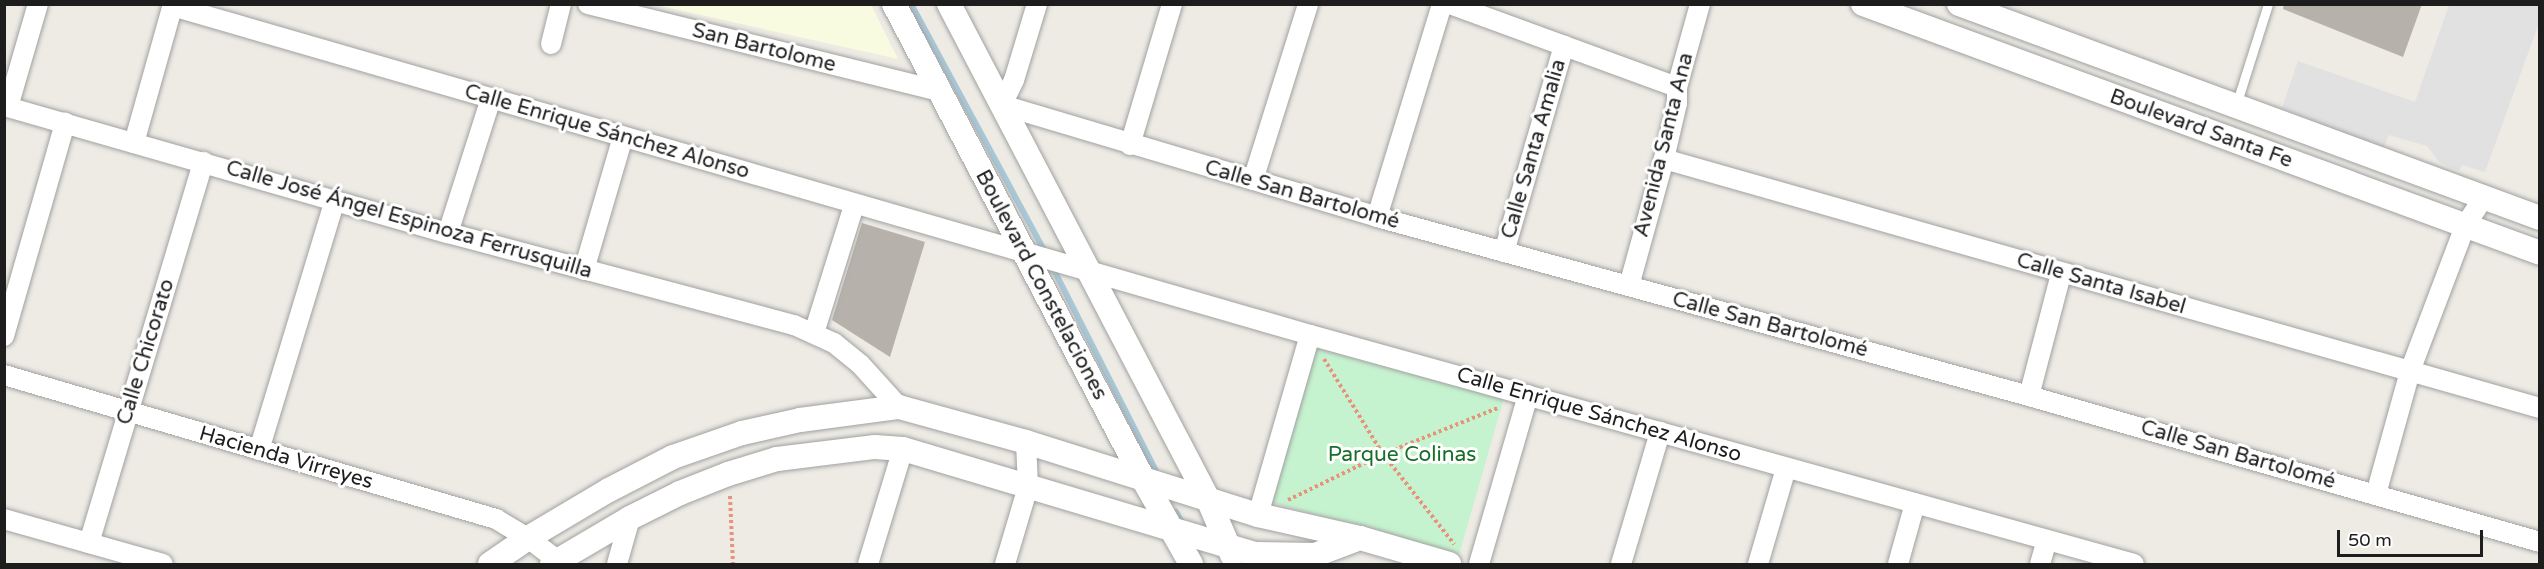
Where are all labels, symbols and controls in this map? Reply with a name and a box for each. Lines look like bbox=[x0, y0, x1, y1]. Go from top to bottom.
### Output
street label: San Bartolome bbox=[690, 18, 838, 78]
street label: Avenida Santa Ana bbox=[1629, 50, 1699, 240]
street label: Calle Santa Amalia bbox=[1496, 56, 1572, 242]
street label: Calle Enrique Sánchez Alonso bbox=[462, 79, 752, 185]
street label: Boulevard Santa Fe bbox=[2106, 84, 2296, 174]
street label: Calle San Bartolomé bbox=[1202, 155, 1402, 235]
street label: Calle José Ángel Espinoza Ferrusquilla bbox=[223, 156, 595, 284]
street label: Boulevard Constelaciones bbox=[970, 166, 1112, 404]
street label: Calle Santa Isabel bbox=[2014, 248, 2188, 320]
street label: Calle Chicorato bbox=[112, 276, 180, 428]
street label: Calle San Bartolomé bbox=[1669, 287, 1871, 363]
street label: Calle Enrique Sánchez Alonso bbox=[1454, 362, 1744, 468]
street label: Calle San Bartolomé bbox=[2138, 415, 2338, 495]
street label: Hacienda Virreyes bbox=[196, 421, 376, 495]
park label: Parque Colinas bbox=[1328, 442, 1476, 468]
scale bar bbox=[2340, 518, 2486, 556]
text: 50 m bbox=[2348, 529, 2392, 551]

